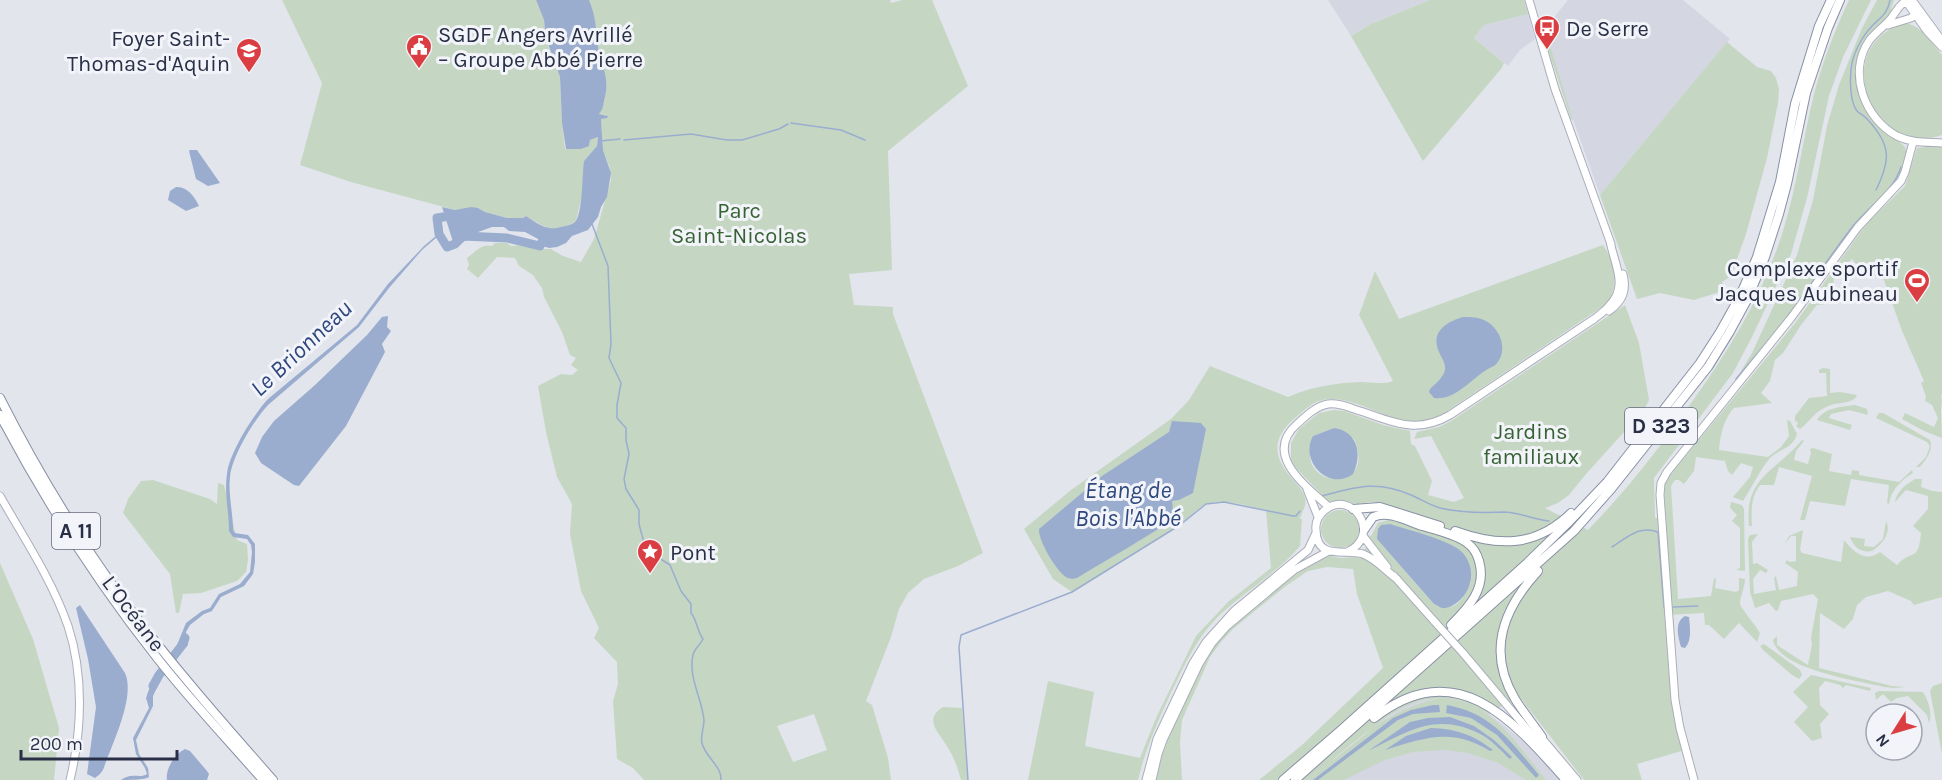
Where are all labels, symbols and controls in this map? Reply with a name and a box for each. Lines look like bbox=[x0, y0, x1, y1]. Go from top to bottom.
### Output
bus stop icon: De Serre bbox=[1532, 13, 1562, 51]
place label: De Serre bbox=[1566, 16, 1649, 42]
place label: SGDF Angers Avrillé – Groupe Abbé Pierre bbox=[438, 22, 643, 73]
place label: Foyer Saint- Thomas-d'Aquin bbox=[67, 26, 230, 77]
public building icon: SGDF Angers Avrillé – Groupe Abbé Pierre bbox=[404, 32, 434, 70]
school or university icon: Foyer Saint- Thomas-d'Aquin bbox=[234, 36, 264, 74]
park label: Parc Saint-Nicolas bbox=[671, 198, 807, 249]
place label: Complexe sportif Jacques Aubineau bbox=[1716, 256, 1898, 307]
sports icon: Complexe sportif Jacques Aubineau bbox=[1902, 266, 1932, 304]
water label: Le Brionneau bbox=[244, 294, 358, 402]
road number: D 323 bbox=[1625, 408, 1697, 444]
park label: Jardins familiaux bbox=[1483, 419, 1579, 470]
water label: Étang de Bois l'Abbé bbox=[1075, 476, 1181, 532]
road number: A 11 bbox=[52, 513, 100, 549]
place icon: Pont bbox=[635, 537, 665, 575]
place label: Pont bbox=[670, 540, 716, 566]
street label: L’Océane bbox=[96, 570, 170, 657]
north arrow bbox=[1864, 702, 1924, 762]
scale bar bbox=[21, 723, 177, 761]
text: N bbox=[1871, 730, 1893, 751]
text: 200 m bbox=[30, 733, 83, 755]

